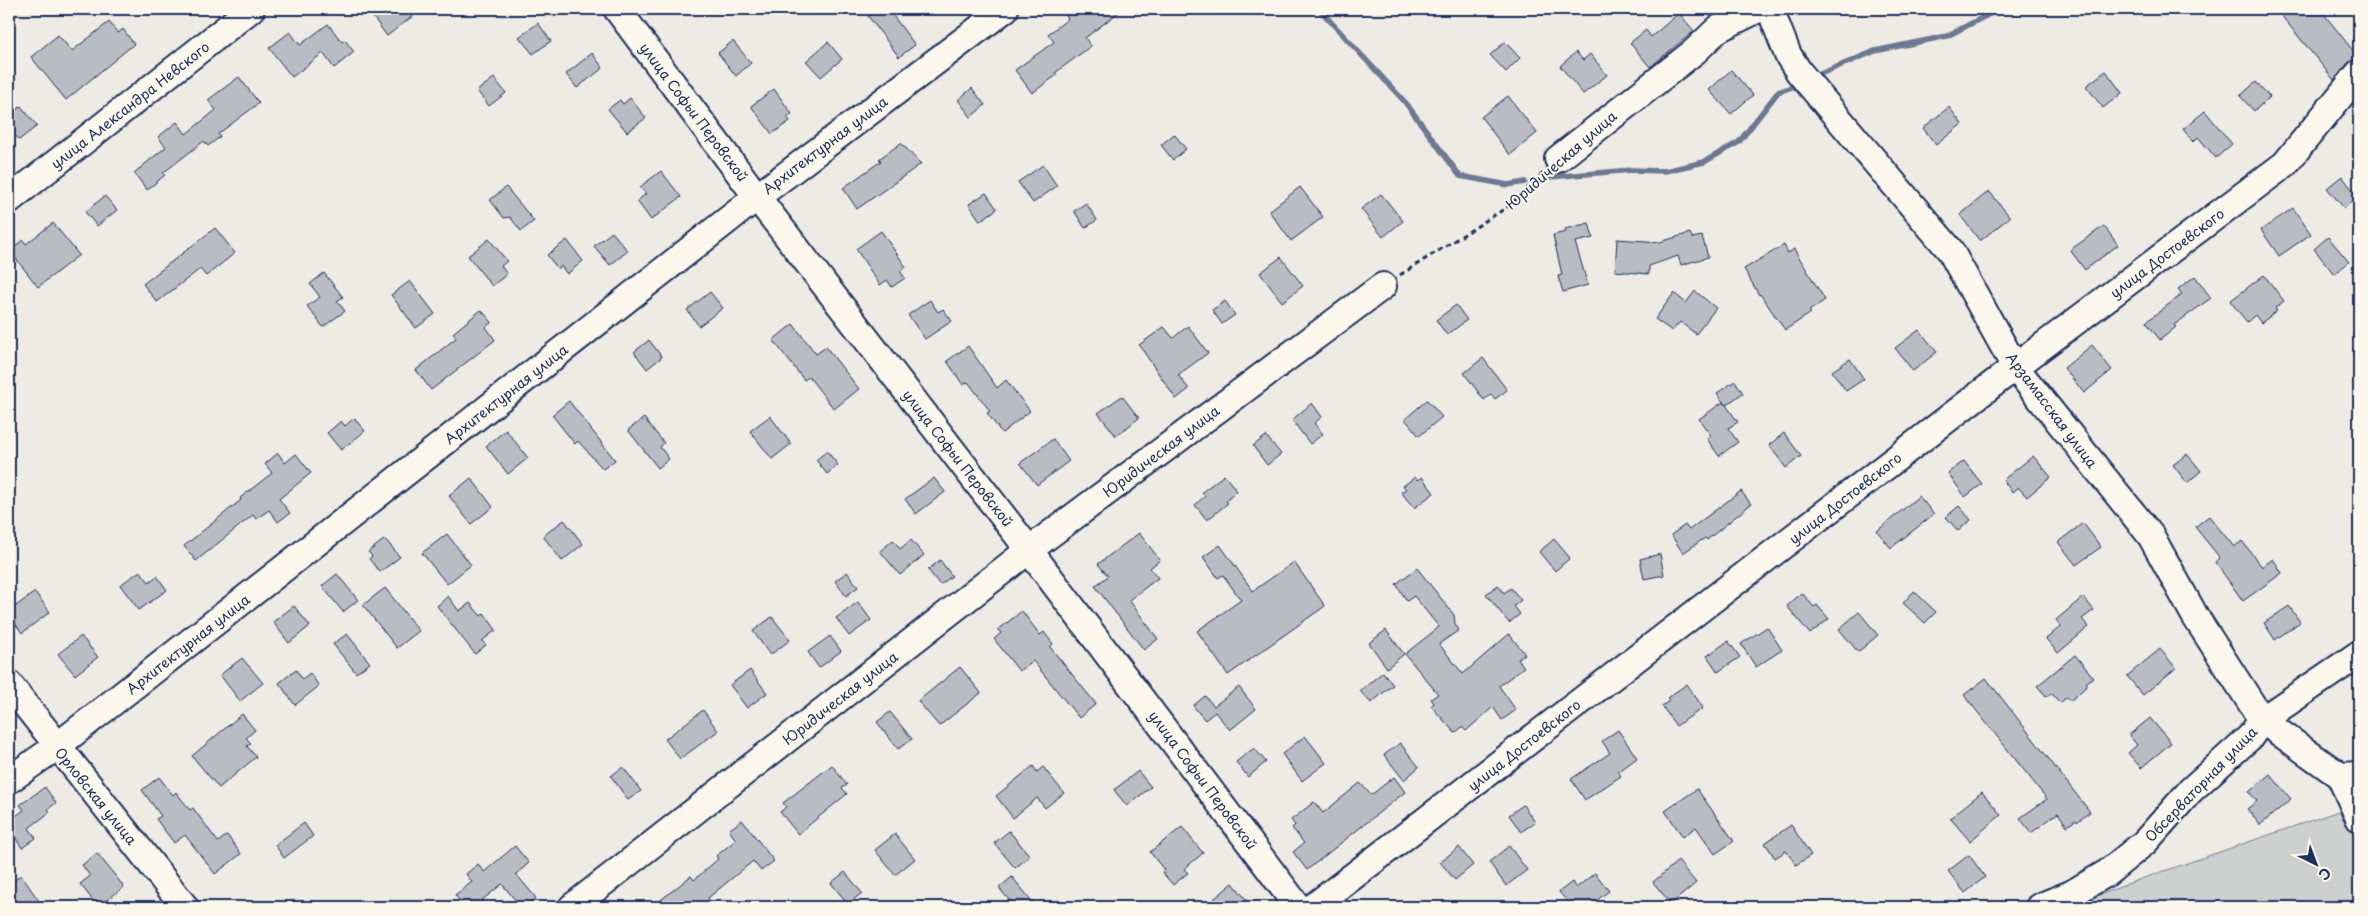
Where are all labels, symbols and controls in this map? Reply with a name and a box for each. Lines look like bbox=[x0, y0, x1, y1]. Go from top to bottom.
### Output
street label: улица Александра Невского bbox=[46, 36, 214, 174]
street label: улица Софьи Перовской bbox=[635, 38, 753, 186]
street label: Архитектурная улица bbox=[758, 91, 892, 199]
street label: Юридическая улица bbox=[1501, 106, 1621, 214]
street label: улица Достоевского bbox=[2105, 203, 2229, 303]
street label: Архитектурная улица bbox=[440, 339, 572, 449]
street label: Арзамасская улица bbox=[2001, 348, 2103, 473]
street label: улица Софьи Перовской bbox=[898, 385, 1018, 531]
street label: Юридическая улица bbox=[1098, 400, 1224, 502]
street label: улица Достоевского bbox=[1784, 447, 1906, 549]
street label: Архитектурная улица bbox=[122, 589, 254, 699]
street label: Юридическая улица bbox=[778, 646, 902, 750]
street label: улица Достоевского bbox=[1463, 694, 1585, 796]
street label: улица Софьи Перовской bbox=[1144, 706, 1262, 854]
street label: Обсерваторная улица bbox=[2140, 721, 2262, 847]
street label: Орловская улица bbox=[50, 743, 142, 849]
north arrow bbox=[2290, 838, 2340, 888]
text: С bbox=[2314, 863, 2336, 885]

